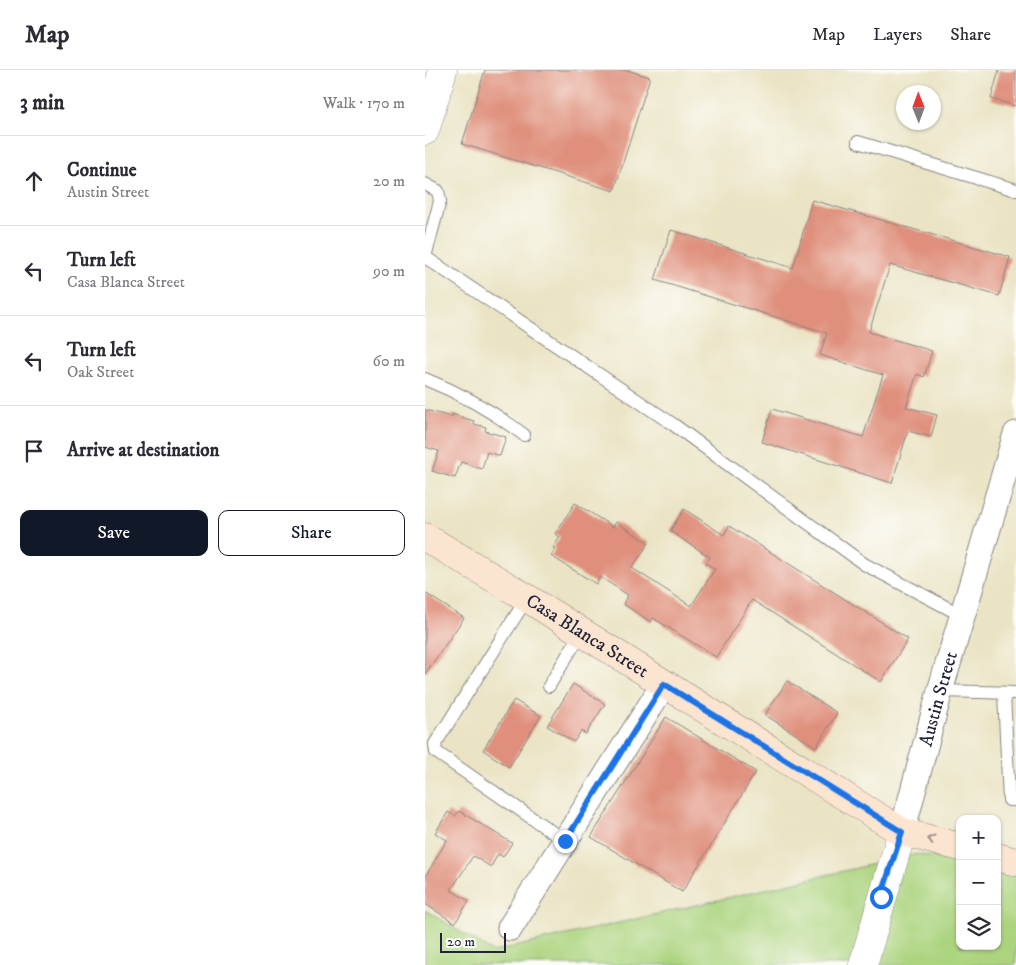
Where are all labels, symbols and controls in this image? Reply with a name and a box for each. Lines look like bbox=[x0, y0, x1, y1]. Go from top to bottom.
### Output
text: Map bbox=[25, 20, 69, 50]
text: Map bbox=[812, 24, 845, 46]
text: Layers bbox=[873, 24, 922, 46]
text: Share bbox=[950, 24, 991, 46]
north arrow bbox=[896, 85, 941, 130]
text: 3 min bbox=[20, 90, 65, 116]
text: Walk · 170 m bbox=[323, 93, 405, 113]
text: Continue bbox=[67, 159, 137, 182]
icon: ahead bbox=[20, 167, 48, 195]
text: 20 m bbox=[373, 171, 405, 191]
text: Austin Street bbox=[67, 182, 149, 202]
text: Turn left bbox=[67, 249, 136, 272]
icon: left bbox=[20, 257, 48, 285]
text: 90 m bbox=[373, 261, 405, 281]
text: Casa Blanca Street bbox=[67, 272, 185, 292]
text: Turn left bbox=[67, 339, 136, 362]
icon: left bbox=[20, 347, 48, 375]
text: 60 m bbox=[373, 351, 405, 371]
text: Oak Street bbox=[67, 362, 134, 382]
icon: arrive bbox=[20, 437, 48, 465]
text: Arrive at destination bbox=[67, 439, 219, 462]
button: Save bbox=[20, 510, 208, 556]
button: Share bbox=[218, 510, 405, 556]
street label: Casa Blanca Street bbox=[522, 589, 653, 683]
street label: Austin Street bbox=[914, 649, 963, 749]
map controls bbox=[956, 815, 1001, 950]
button: + bbox=[956, 815, 1001, 860]
route end bbox=[554, 830, 577, 853]
one-way arrow bbox=[926, 834, 935, 845]
button: − bbox=[956, 860, 1001, 905]
route start bbox=[870, 886, 893, 909]
button: layers bbox=[956, 905, 1001, 950]
scale bar bbox=[440, 930, 506, 953]
text: 20 m bbox=[447, 933, 475, 951]

